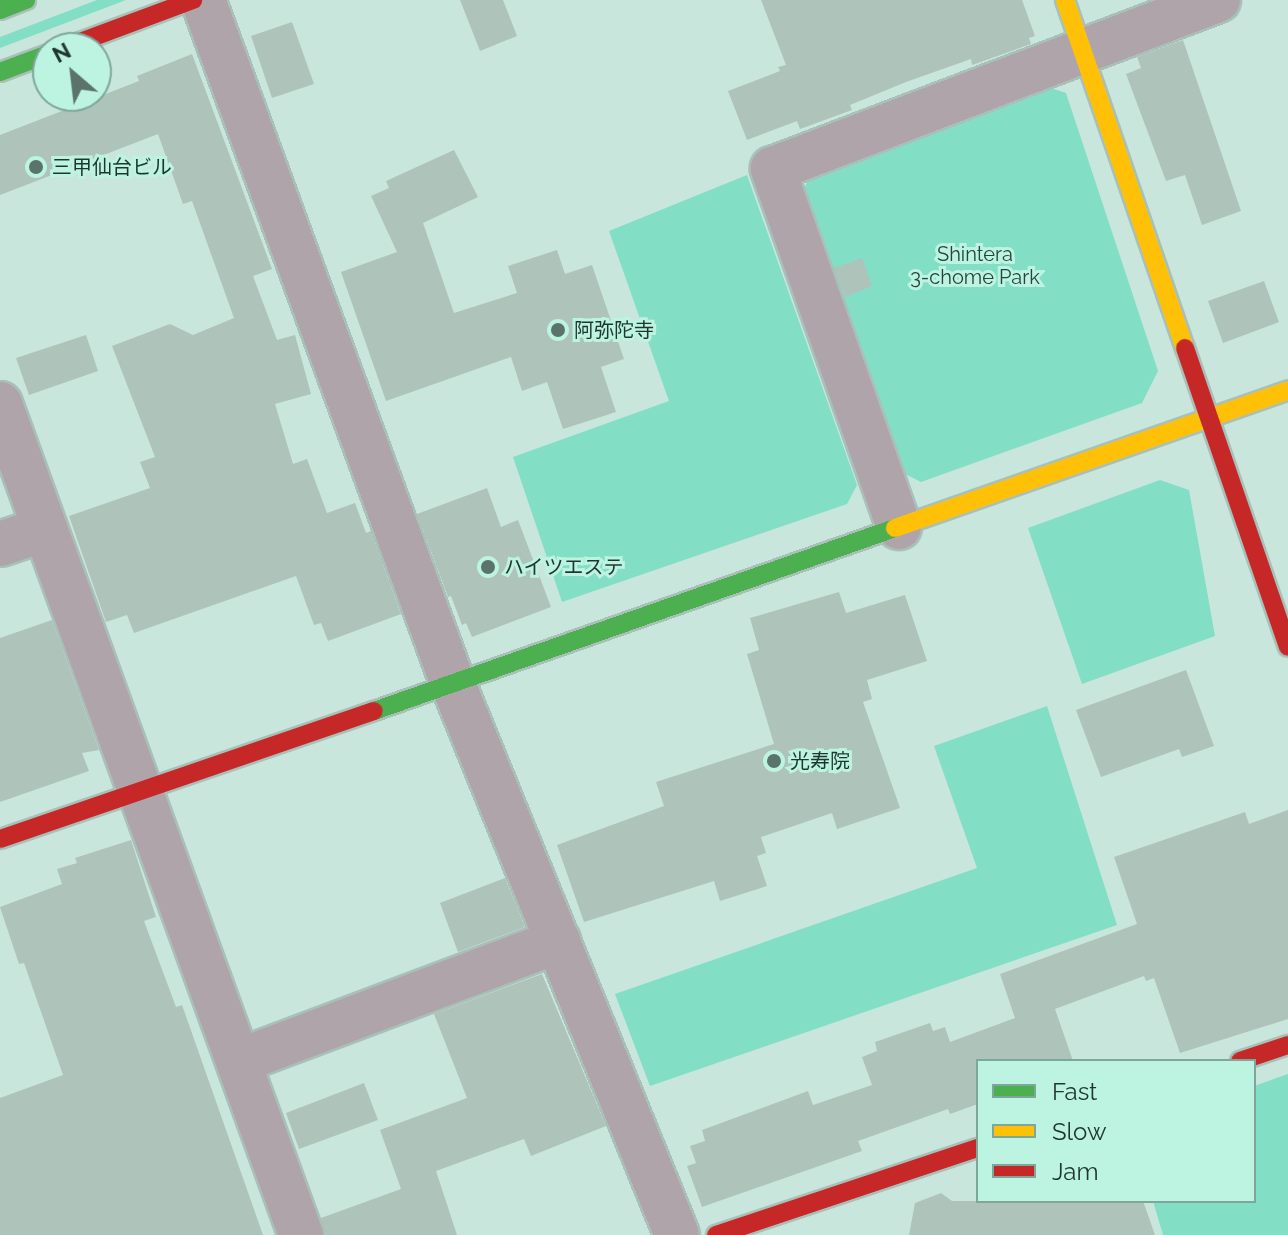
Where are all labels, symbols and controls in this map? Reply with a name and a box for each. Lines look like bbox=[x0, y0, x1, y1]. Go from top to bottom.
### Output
north arrow bbox=[32, 32, 112, 112]
text: N bbox=[48, 37, 75, 68]
place label: 三甲仙台ビル bbox=[52, 155, 172, 179]
marker: 三甲仙台ビル bbox=[27, 158, 45, 176]
park label: Shintera 3-chome Park bbox=[910, 242, 1040, 289]
place label: 阿弥陀寺 bbox=[574, 318, 654, 342]
marker: 阿弥陀寺 bbox=[549, 321, 567, 339]
place label: ハイツエステ bbox=[504, 555, 624, 579]
marker: ハイツエステ bbox=[479, 558, 497, 576]
place label: 光寿院 bbox=[790, 749, 850, 773]
marker: 光寿院 bbox=[765, 752, 783, 770]
legend bbox=[976, 1059, 1256, 1203]
text: Fast bbox=[1052, 1077, 1097, 1106]
text: Slow bbox=[1052, 1117, 1106, 1146]
text: Jam bbox=[1052, 1157, 1098, 1186]

